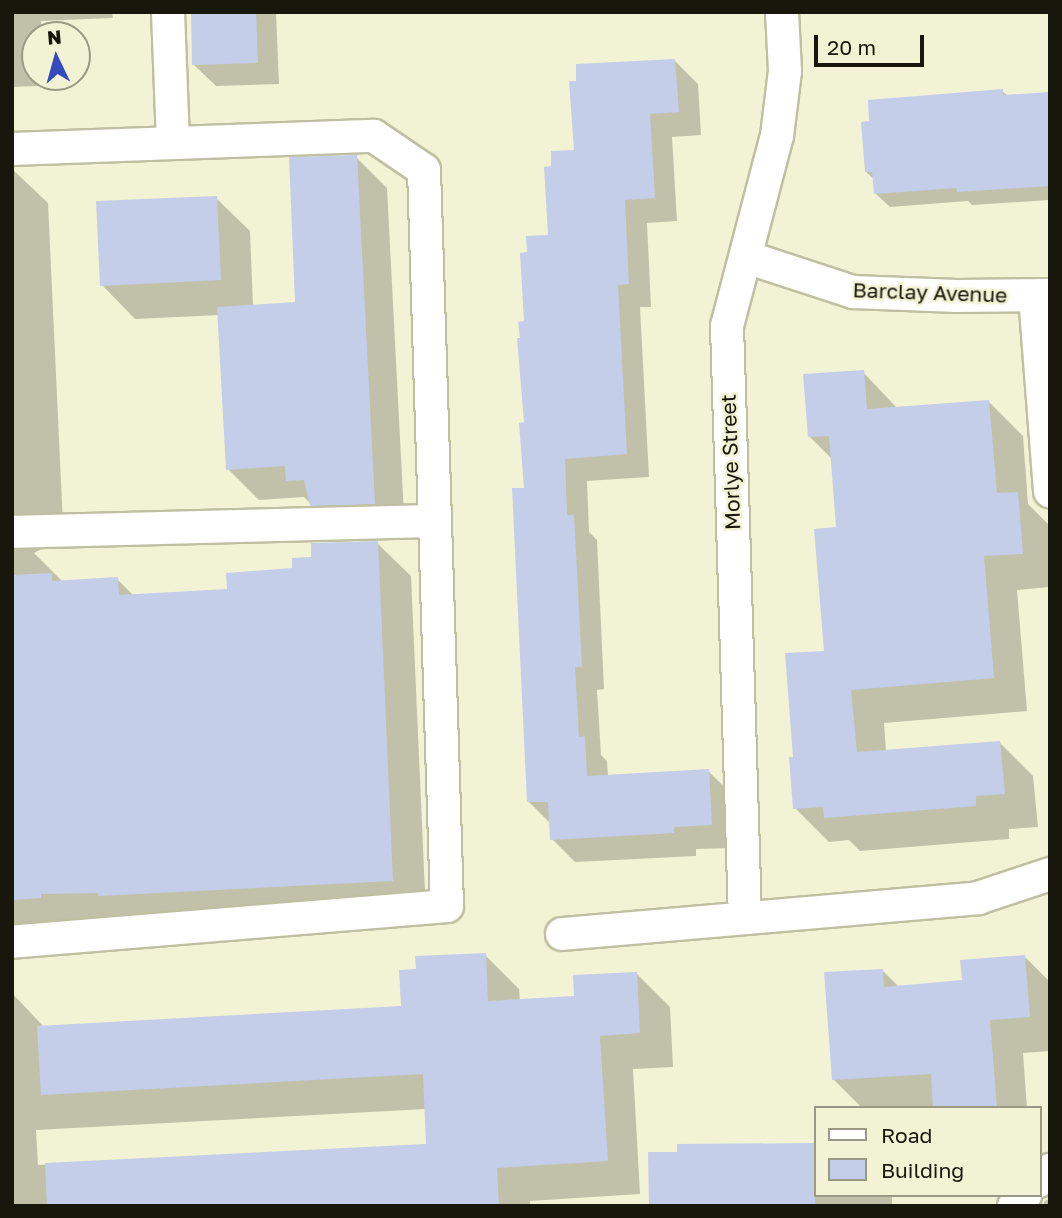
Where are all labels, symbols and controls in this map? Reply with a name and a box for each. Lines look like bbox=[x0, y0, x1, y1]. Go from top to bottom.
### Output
north arrow bbox=[21, 21, 91, 91]
scale bar bbox=[817, 21, 927, 65]
text: N bbox=[46, 24, 62, 49]
text: 20 m bbox=[827, 34, 876, 60]
street label: Barclay Avenue bbox=[852, 277, 1008, 307]
street label: Morlye Street bbox=[715, 394, 745, 530]
legend bbox=[814, 1106, 1041, 1197]
text: Road bbox=[881, 1122, 932, 1148]
text: Building bbox=[881, 1157, 964, 1183]

